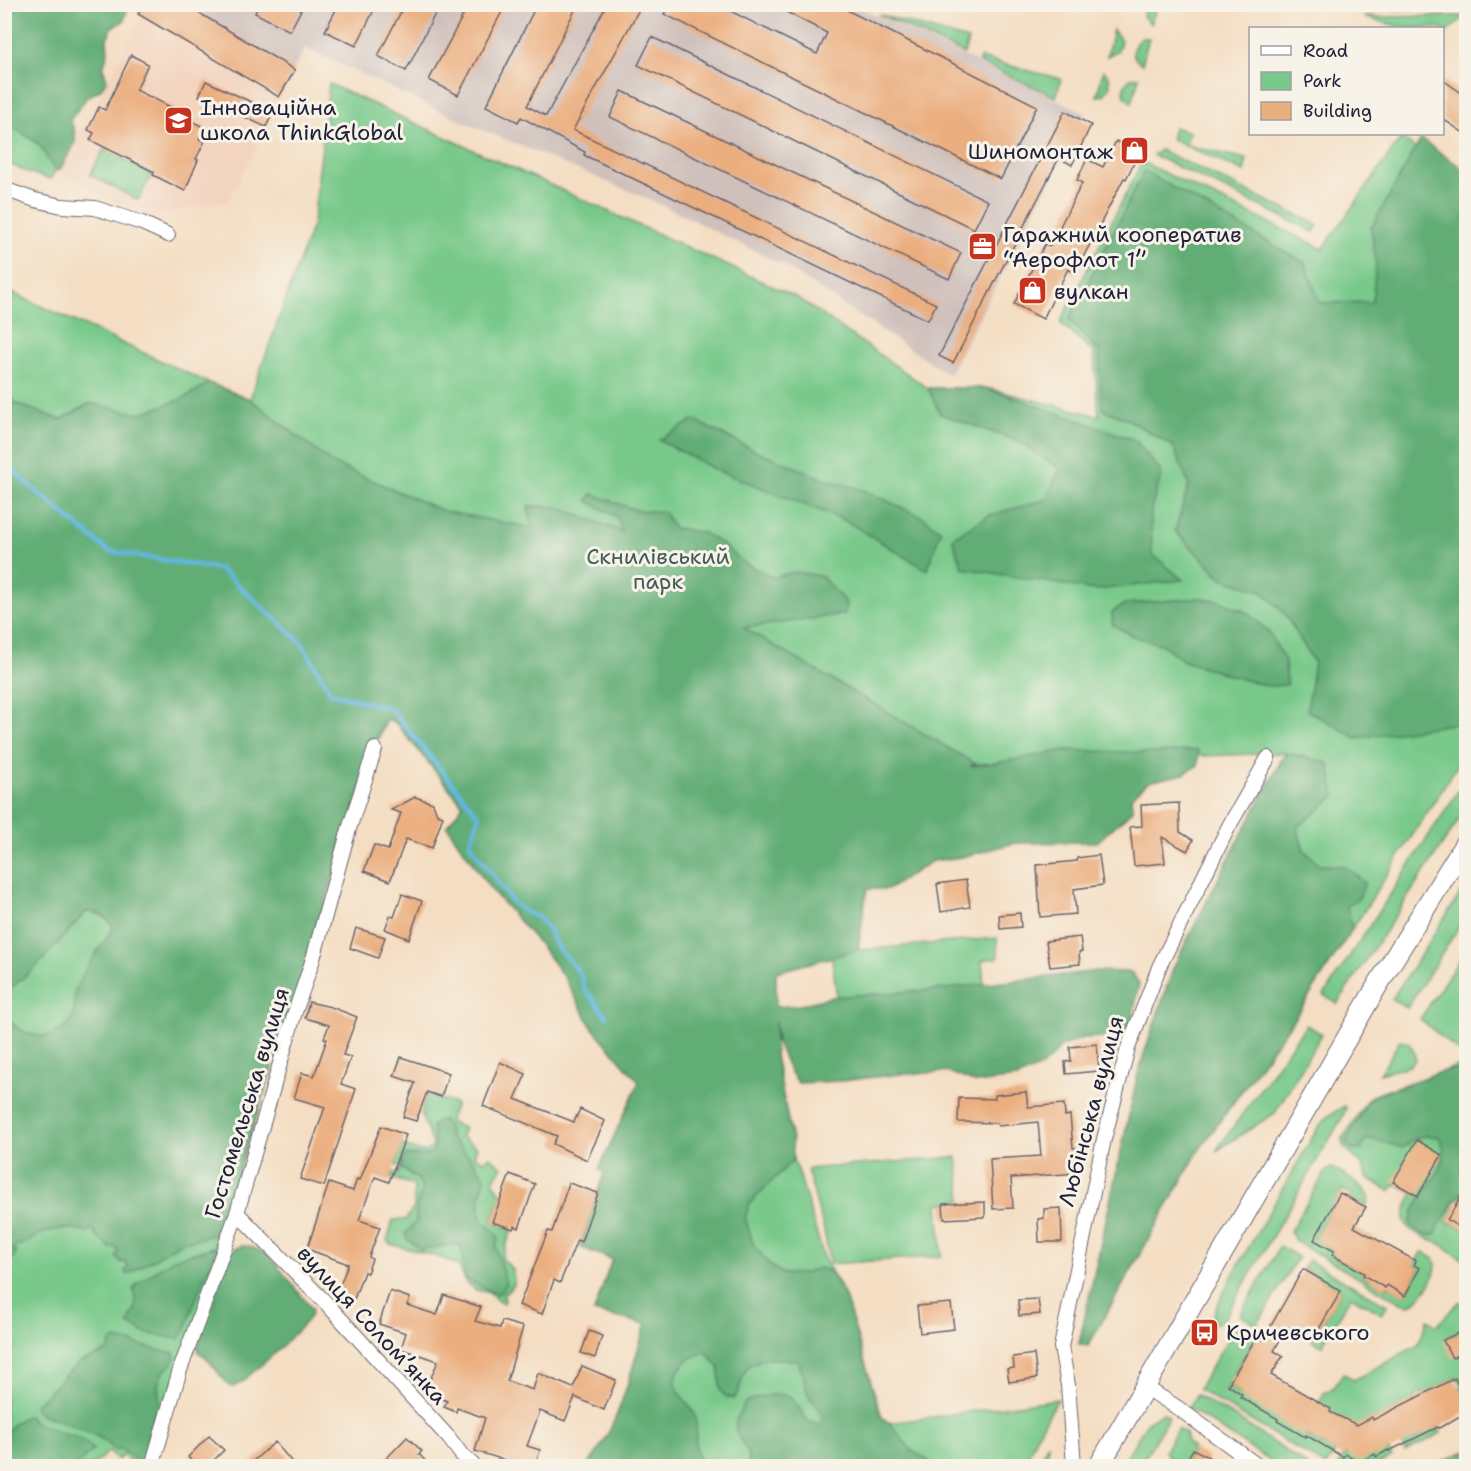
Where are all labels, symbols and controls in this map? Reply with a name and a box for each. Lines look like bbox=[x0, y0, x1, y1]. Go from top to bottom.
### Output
legend bbox=[1249, 27, 1444, 135]
text: Road bbox=[1303, 39, 1348, 63]
text: Park bbox=[1303, 69, 1342, 93]
place label: Інноваційна школа ThinkGlobal bbox=[200, 93, 404, 147]
text: Building bbox=[1303, 99, 1372, 123]
school or university icon: Інноваційна школа ThinkGlobal bbox=[163, 104, 195, 136]
shop icon: Шиномонтаж bbox=[1118, 135, 1150, 167]
place label: Шиномонтаж bbox=[968, 137, 1114, 166]
place label: Гаражний кооператив “Аерофлот 1” bbox=[1003, 220, 1242, 274]
office icon: Гаражний кооператив “Аерофлот 1” bbox=[966, 231, 998, 263]
shop icon: вулкан bbox=[1017, 275, 1049, 307]
place label: вулкан bbox=[1054, 277, 1129, 306]
park label: Скнилівський парк bbox=[586, 542, 730, 596]
street label: Гостомельська вулиця bbox=[198, 984, 296, 1222]
street label: Любінська вулиця bbox=[1052, 1012, 1130, 1210]
street label: вулиця Соломʼянка bbox=[291, 1239, 454, 1411]
bus stop icon: Кричевського bbox=[1189, 1316, 1221, 1348]
place label: Кричевського bbox=[1226, 1318, 1370, 1347]

